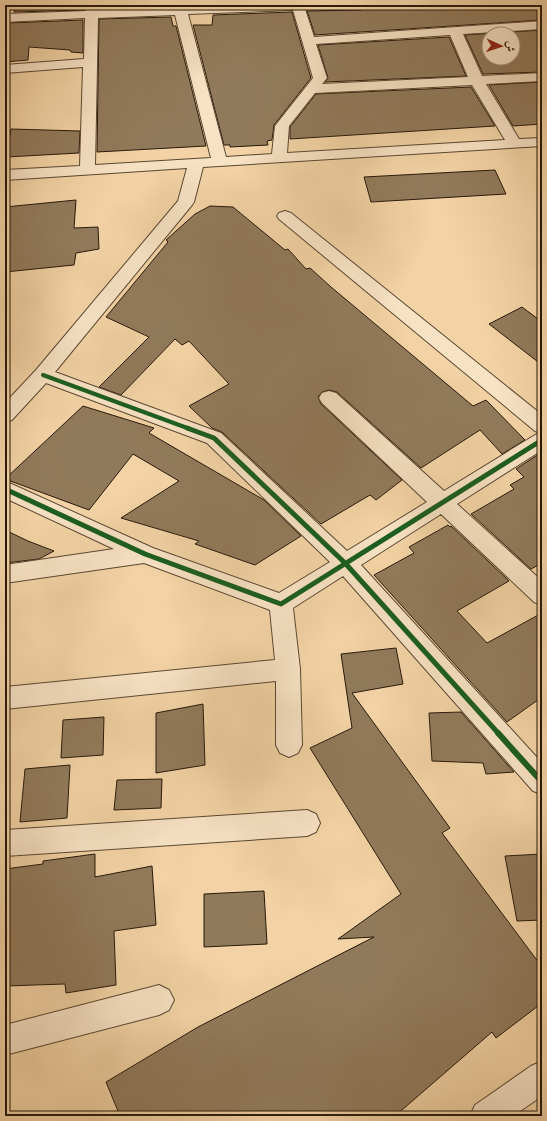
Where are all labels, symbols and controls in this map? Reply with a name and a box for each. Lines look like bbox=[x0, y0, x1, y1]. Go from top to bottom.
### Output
north arrow bbox=[481, 26, 521, 66]
text: ش bbox=[503, 41, 517, 52]

